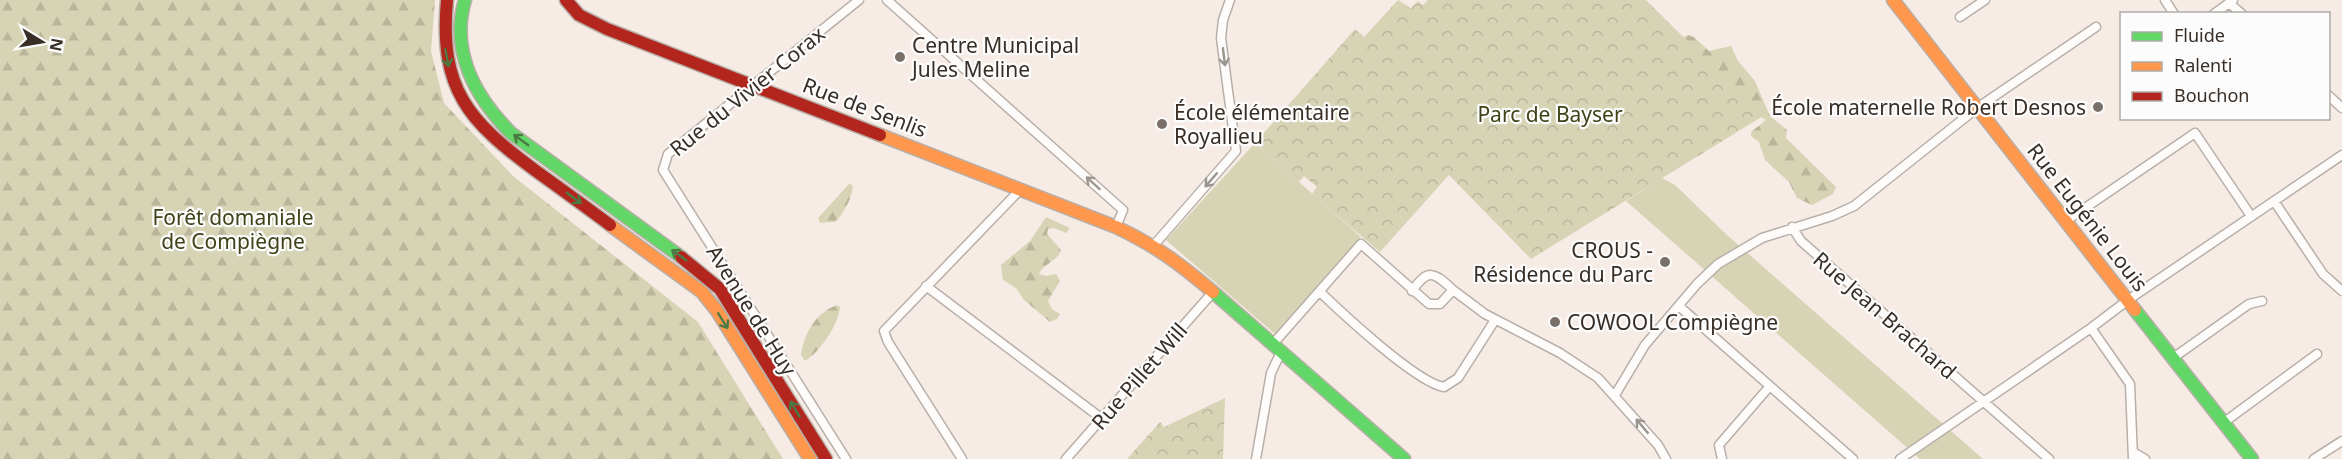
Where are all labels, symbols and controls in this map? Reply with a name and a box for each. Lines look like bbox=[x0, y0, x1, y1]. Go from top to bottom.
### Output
north arrow bbox=[12, 12, 72, 72]
legend bbox=[2120, 12, 2330, 120]
street label: Rue du Vivier Corax bbox=[664, 20, 830, 162]
text: Fluide bbox=[2174, 23, 2225, 47]
place label: Centre Municipal Jules Meline bbox=[910, 31, 1079, 83]
text: N bbox=[45, 36, 69, 53]
one-way arrow bbox=[1219, 47, 1230, 66]
one-way arrow bbox=[442, 48, 453, 67]
marker: Centre Municipal Jules Meline bbox=[893, 50, 907, 64]
text: Ralenti bbox=[2174, 53, 2232, 77]
street label: Rue de Senlis bbox=[799, 70, 931, 144]
text: Bouchon bbox=[2174, 83, 2250, 107]
place label: École maternelle Robert Desnos bbox=[1771, 93, 2086, 121]
place label: École élémentaire Royallieu bbox=[1174, 98, 1350, 150]
park label: Parc de Bayser bbox=[1477, 100, 1623, 128]
marker: École maternelle Robert Desnos bbox=[2091, 100, 2105, 114]
marker: École élémentaire Royallieu bbox=[1155, 117, 1169, 131]
one-way arrow bbox=[514, 134, 530, 147]
street label: Rue Eugénie Louis bbox=[2021, 137, 2155, 297]
one-way arrow bbox=[1204, 172, 1218, 187]
one-way arrow bbox=[1086, 176, 1101, 190]
one-way arrow bbox=[566, 192, 582, 204]
park label: Forêt domaniale de Compiègne bbox=[152, 203, 314, 255]
place label: CROUS - Résidence du Parc bbox=[1473, 236, 1653, 288]
street label: Avenue de Huy bbox=[701, 240, 803, 381]
street label: Rue Jean Brachard bbox=[1808, 245, 1962, 385]
one-way arrow bbox=[671, 249, 687, 262]
marker: CROUS - Résidence du Parc bbox=[1658, 255, 1672, 269]
place label: COWOOL Compiègne bbox=[1567, 308, 1778, 336]
one-way arrow bbox=[718, 312, 730, 329]
marker: COWOOL Compiègne bbox=[1548, 315, 1562, 329]
street label: Rue Pillet Will bbox=[1085, 317, 1193, 435]
one-way arrow bbox=[789, 401, 801, 418]
one-way arrow bbox=[1635, 418, 1648, 434]

